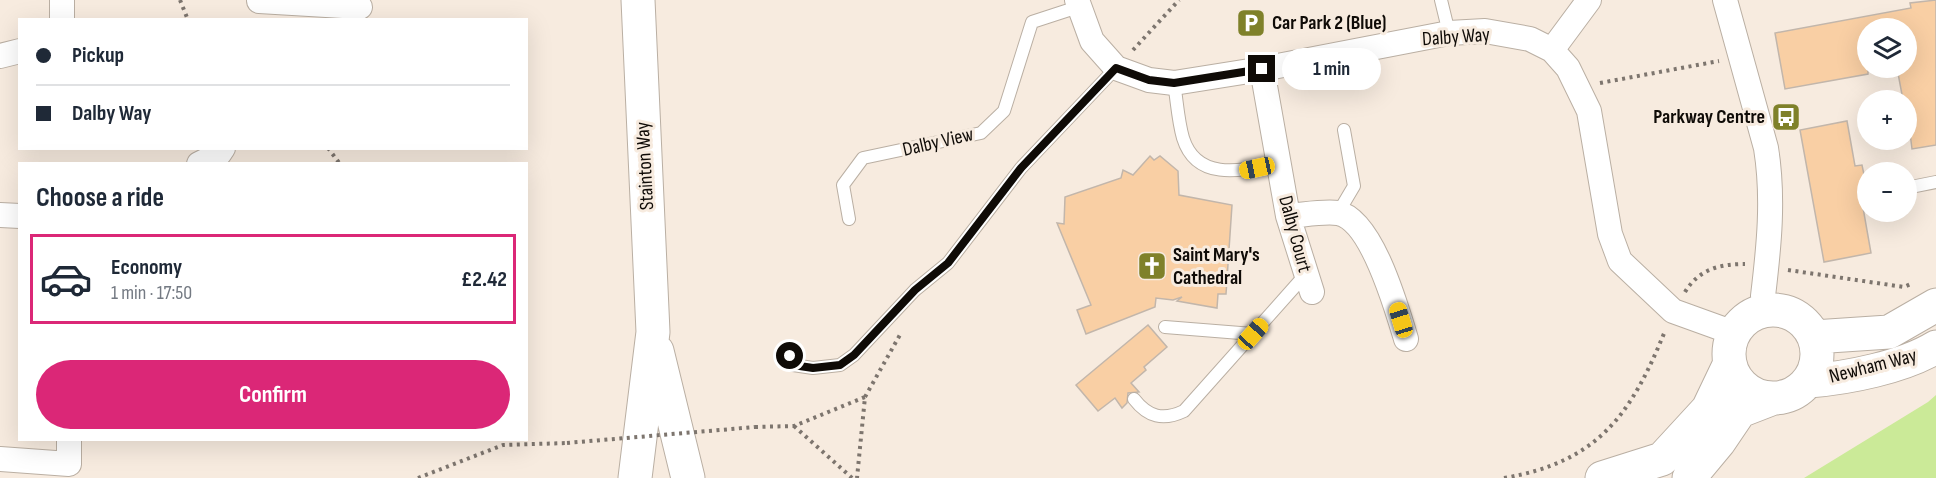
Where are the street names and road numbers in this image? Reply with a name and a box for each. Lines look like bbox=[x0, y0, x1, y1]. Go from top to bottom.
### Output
street label: Dalby Way bbox=[1421, 23, 1491, 51]
street label: Stainton Way bbox=[631, 121, 659, 211]
street label: Dalby View bbox=[900, 122, 976, 162]
street label: Dalby Court bbox=[1273, 193, 1317, 275]
street label: Newham Way bbox=[1827, 343, 1920, 388]

